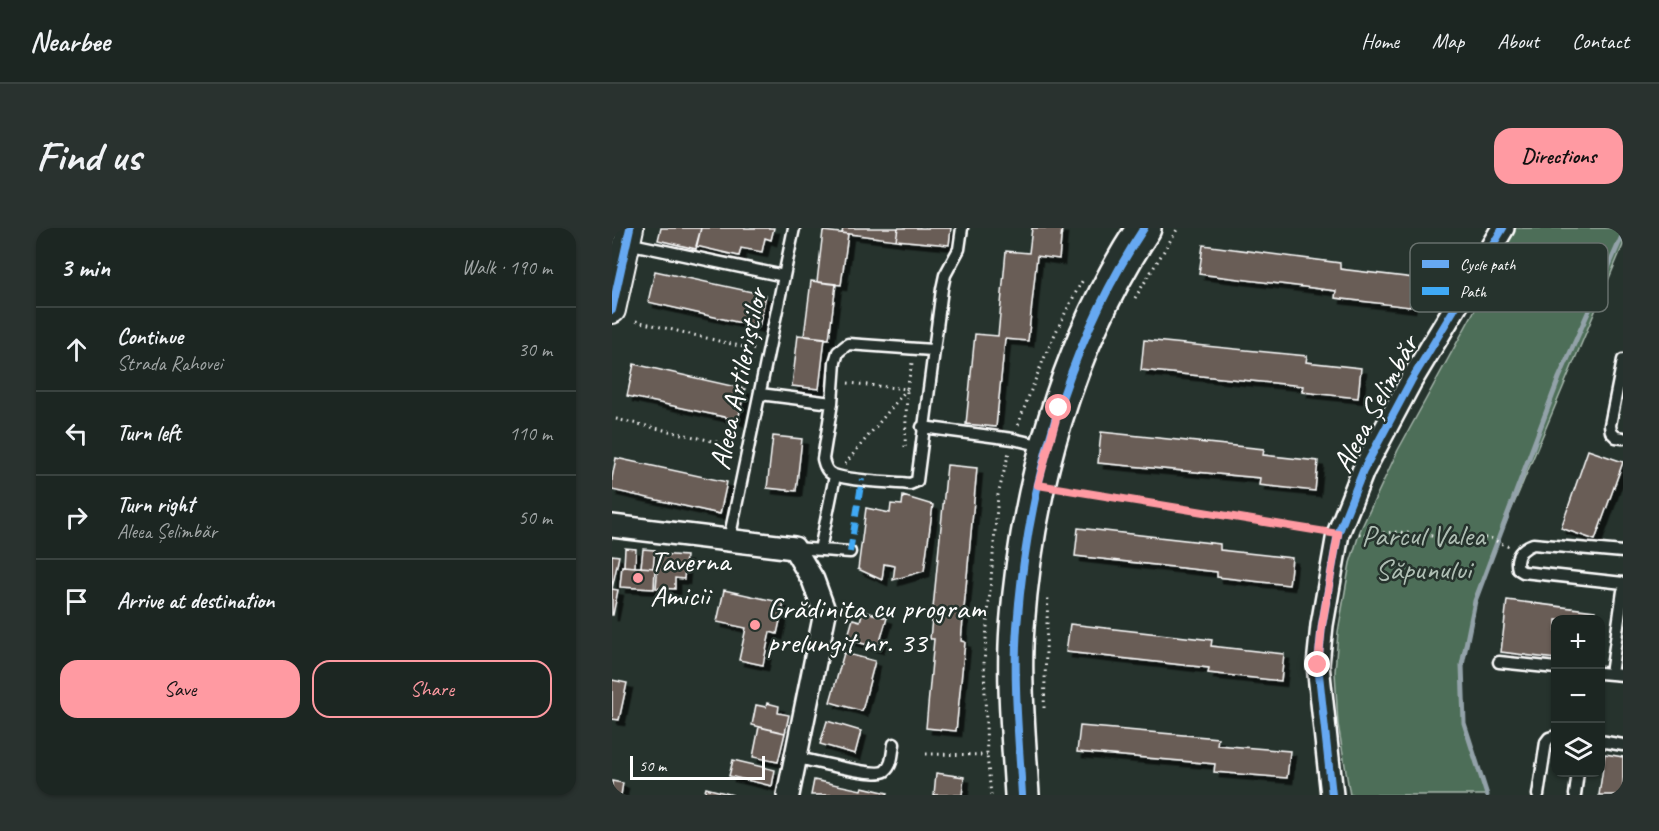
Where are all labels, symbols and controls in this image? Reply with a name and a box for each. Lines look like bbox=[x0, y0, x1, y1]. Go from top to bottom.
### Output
text: Nearbee bbox=[30, 24, 110, 59]
text: Home bbox=[1361, 28, 1399, 54]
text: Map bbox=[1432, 28, 1464, 54]
text: About bbox=[1497, 28, 1539, 54]
text: Contact bbox=[1572, 28, 1629, 54]
button: Directions bbox=[1494, 128, 1623, 184]
text: Find us bbox=[36, 130, 141, 183]
legend bbox=[1410, 243, 1608, 312]
text: 3 min bbox=[60, 251, 110, 284]
text: Walk · 190 m bbox=[462, 255, 552, 280]
text: Cycle path bbox=[1460, 255, 1516, 275]
text: Path bbox=[1460, 282, 1487, 302]
street label: Aleea Artileriștilor bbox=[700, 283, 776, 473]
text: Continue bbox=[117, 323, 183, 351]
street label: Aleea Șelimbăr bbox=[1323, 326, 1428, 479]
icon: ahead bbox=[60, 333, 93, 366]
text: 30 m bbox=[518, 337, 552, 362]
text: Strada Rahovei bbox=[117, 351, 222, 376]
route start bbox=[1045, 394, 1071, 420]
icon: left bbox=[60, 417, 93, 450]
text: Turn left bbox=[117, 419, 181, 447]
text: 110 m bbox=[509, 421, 552, 446]
text: Turn right bbox=[117, 491, 194, 519]
icon: right bbox=[60, 501, 93, 534]
text: 50 m bbox=[518, 505, 552, 530]
park label: Parcul Valea Săpunului bbox=[1361, 516, 1487, 588]
text: Aleea Șelimbăr bbox=[117, 519, 217, 544]
place label: Taverna Amicii bbox=[650, 542, 733, 614]
marker: Taverna Amicii bbox=[631, 571, 645, 585]
icon: arrive bbox=[60, 585, 93, 618]
text: Arrive at destination bbox=[117, 587, 274, 615]
place label: Grădinița cu program prelungit nr. 33 bbox=[767, 589, 987, 661]
map controls bbox=[1551, 615, 1605, 777]
button: + bbox=[1551, 615, 1605, 669]
marker: Grădinița cu program prelungit nr. 33 bbox=[748, 618, 762, 632]
route end bbox=[1304, 651, 1330, 677]
button: Save bbox=[60, 660, 300, 718]
button: Share bbox=[312, 660, 552, 718]
button: − bbox=[1551, 669, 1605, 723]
button: layers bbox=[1551, 723, 1605, 777]
scale bar bbox=[630, 753, 765, 780]
text: 50 m bbox=[639, 756, 666, 776]

